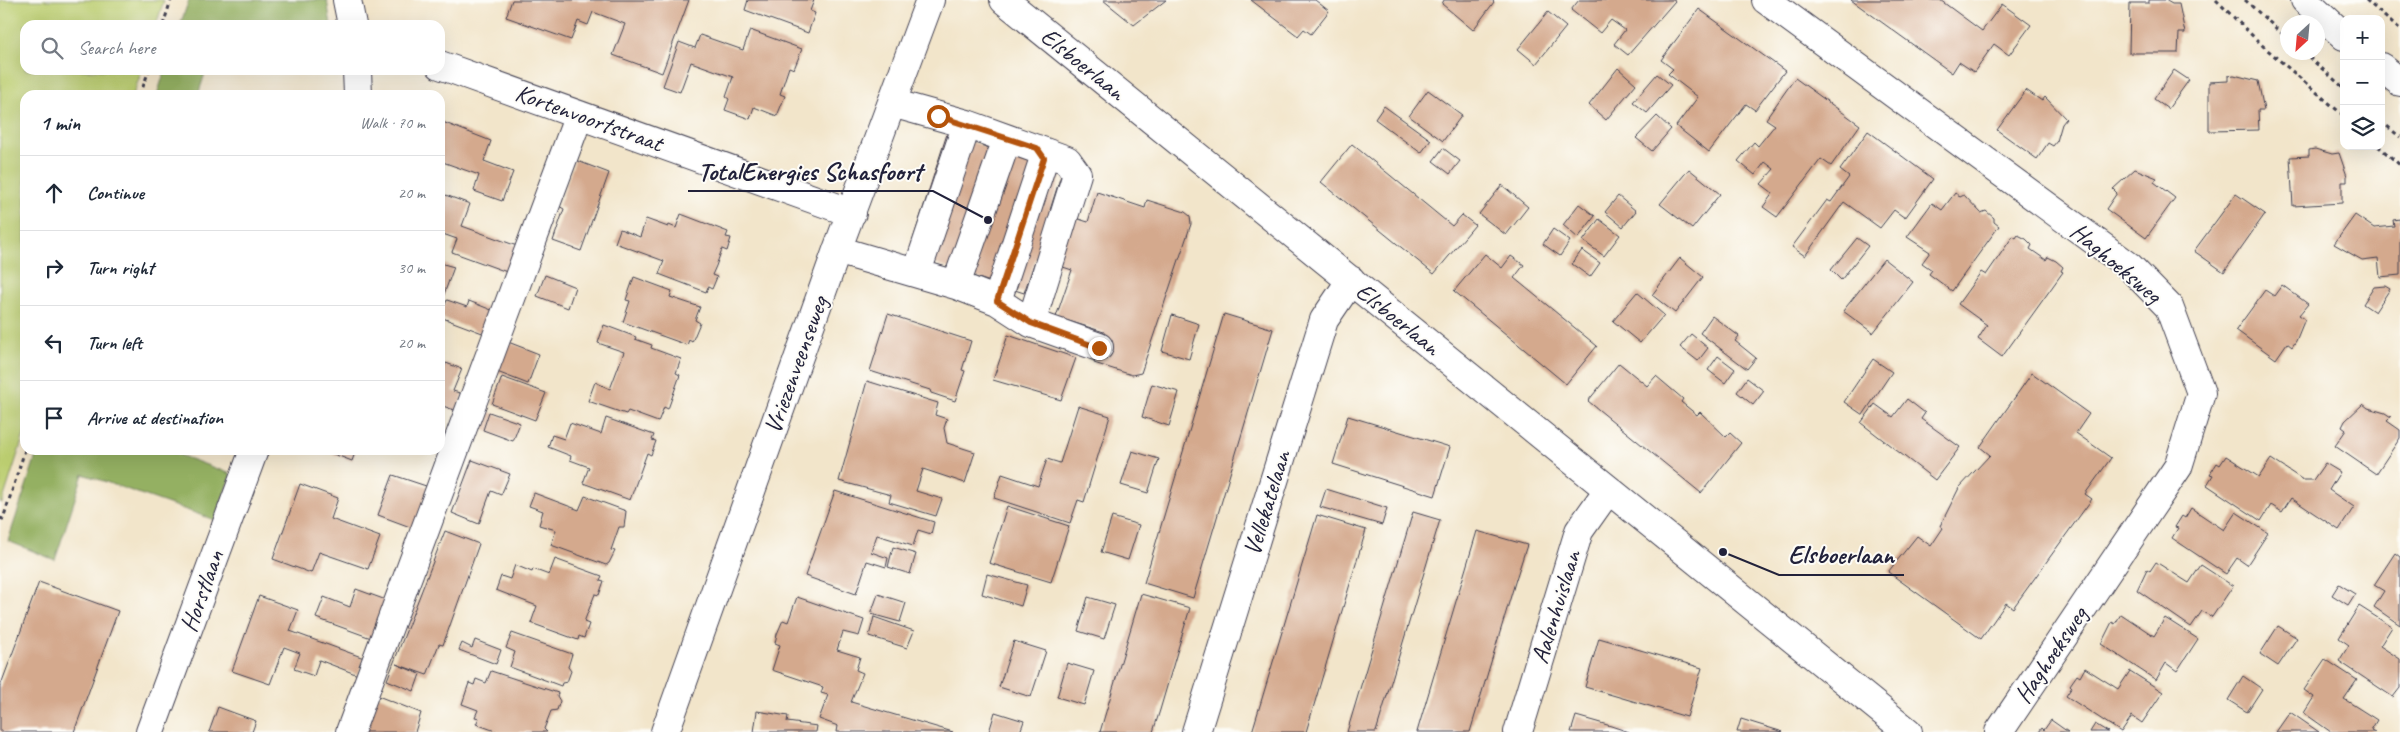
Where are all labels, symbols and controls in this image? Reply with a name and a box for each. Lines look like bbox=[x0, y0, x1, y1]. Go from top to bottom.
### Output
north arrow bbox=[2280, 15, 2325, 60]
map controls bbox=[2340, 15, 2385, 150]
button: + bbox=[2340, 15, 2385, 60]
search box bbox=[20, 20, 445, 75]
street label: Elsboerlaan bbox=[1034, 20, 1133, 109]
icon: search bbox=[38, 34, 66, 62]
text: Search here bbox=[78, 36, 155, 60]
button: − bbox=[2340, 60, 2385, 105]
street label: Kortenvoortstraat bbox=[511, 77, 669, 160]
route start bbox=[927, 105, 950, 128]
button: layers bbox=[2340, 105, 2385, 150]
text: 1 min bbox=[40, 110, 80, 136]
text: Walk · 70 m bbox=[360, 113, 425, 133]
callout: TotalEnergies Schasfoort bbox=[688, 150, 933, 191]
text: TotalEnergies Schasfoort bbox=[698, 155, 926, 188]
icon: ahead bbox=[40, 179, 68, 207]
text: Continue bbox=[87, 181, 144, 205]
text: 20 m bbox=[398, 183, 425, 203]
street label: Haghoeksweg bbox=[2064, 215, 2170, 312]
icon: right bbox=[40, 254, 68, 282]
text: Turn right bbox=[87, 256, 154, 280]
text: 30 m bbox=[398, 258, 425, 278]
street label: Elsboerlaan bbox=[1349, 275, 1448, 364]
street label: Vriezenveenseweg bbox=[756, 290, 836, 438]
icon: left bbox=[40, 329, 68, 357]
text: Turn left bbox=[87, 331, 142, 355]
text: 20 m bbox=[398, 333, 425, 353]
route end bbox=[1088, 337, 1111, 360]
icon: arrive bbox=[40, 404, 68, 432]
text: Arrive at destination bbox=[87, 406, 223, 430]
street label: Vellekatelaan bbox=[1236, 445, 1299, 559]
callout: Elsboerlaan bbox=[1779, 534, 1904, 575]
text: Elsboerlaan bbox=[1788, 538, 1896, 571]
street label: Horstlaan bbox=[173, 545, 232, 636]
street label: Aalenhuislaan bbox=[1524, 545, 1589, 667]
street label: Haghoeksweg bbox=[2007, 599, 2096, 709]

